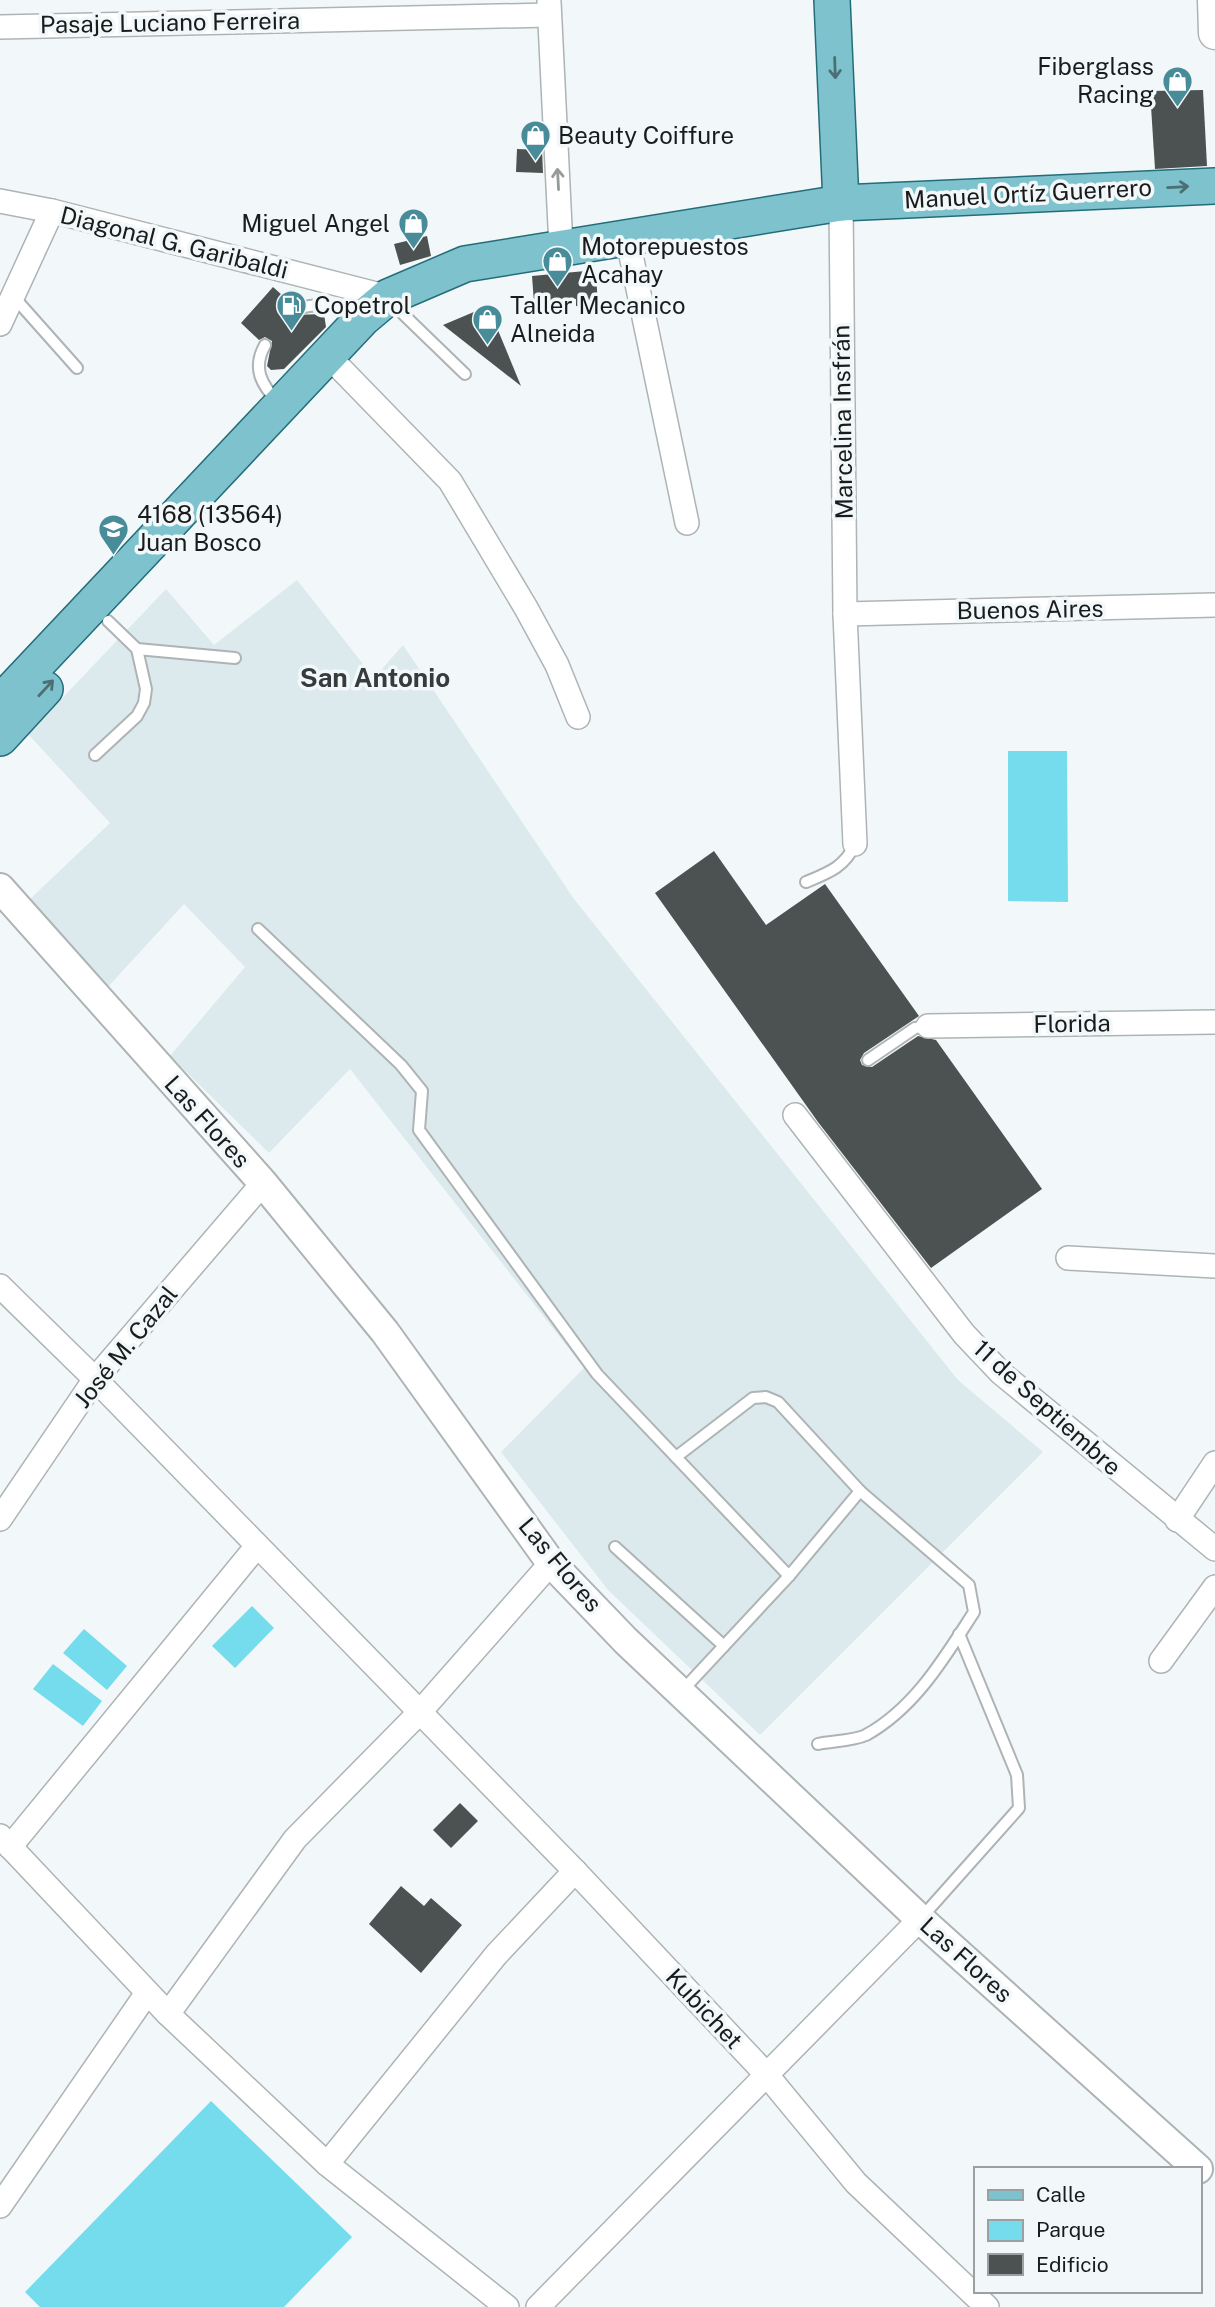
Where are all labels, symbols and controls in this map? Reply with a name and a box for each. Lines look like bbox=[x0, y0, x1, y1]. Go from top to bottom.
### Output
street label: Pasaje Luciano Ferreira bbox=[40, 6, 300, 38]
place label: Fiberglass Racing bbox=[1037, 52, 1154, 108]
one-way arrow bbox=[828, 56, 841, 79]
shop icon: Fiberglass Racing bbox=[1160, 64, 1194, 108]
shop icon: Beauty Coiffure bbox=[518, 119, 552, 163]
place label: Beauty Coiffure bbox=[558, 121, 734, 149]
one-way arrow bbox=[551, 167, 564, 190]
street label: Manuel Ortíz Guerrero bbox=[903, 173, 1152, 213]
one-way arrow bbox=[1166, 181, 1189, 194]
street label: Diagonal G. Garibaldi bbox=[57, 200, 291, 284]
shop icon: Miguel Angel bbox=[396, 207, 430, 251]
place label: Miguel Angel bbox=[241, 209, 390, 237]
place label: Motorepuestos Acahay bbox=[581, 232, 749, 288]
shop icon: Motorepuestos Acahay bbox=[541, 244, 575, 288]
fuel station icon: Copetrol bbox=[274, 289, 308, 333]
place label: Copetrol bbox=[314, 291, 411, 319]
place label: Taller Mecanico Alneida bbox=[510, 291, 686, 347]
shop icon: Taller Mecanico Alneida bbox=[470, 303, 504, 347]
street label: Marcelina Insfrán bbox=[826, 324, 858, 520]
place label: 4168 (13564) Juan Bosco bbox=[137, 500, 283, 556]
school or university icon: 4168 (13564) Juan Bosco bbox=[97, 512, 131, 556]
street label: Buenos Aires bbox=[956, 594, 1104, 624]
district label: San Antonio bbox=[300, 662, 450, 693]
one-way arrow bbox=[38, 680, 55, 697]
street label: Florida bbox=[1033, 1008, 1111, 1038]
street label: Las Flores bbox=[159, 1070, 256, 1173]
street label: José M. Cazal bbox=[68, 1280, 183, 1413]
street label: 11 de Septiembre bbox=[968, 1334, 1127, 1481]
street label: Las Flores bbox=[513, 1512, 608, 1617]
street label: Las Flores bbox=[915, 1911, 1018, 2008]
street label: Kubichet bbox=[661, 1963, 749, 2054]
legend bbox=[974, 2167, 1201, 2293]
text: Calle bbox=[1036, 2182, 1086, 2207]
text: Parque bbox=[1036, 2217, 1105, 2242]
text: Edificio bbox=[1036, 2252, 1109, 2277]

